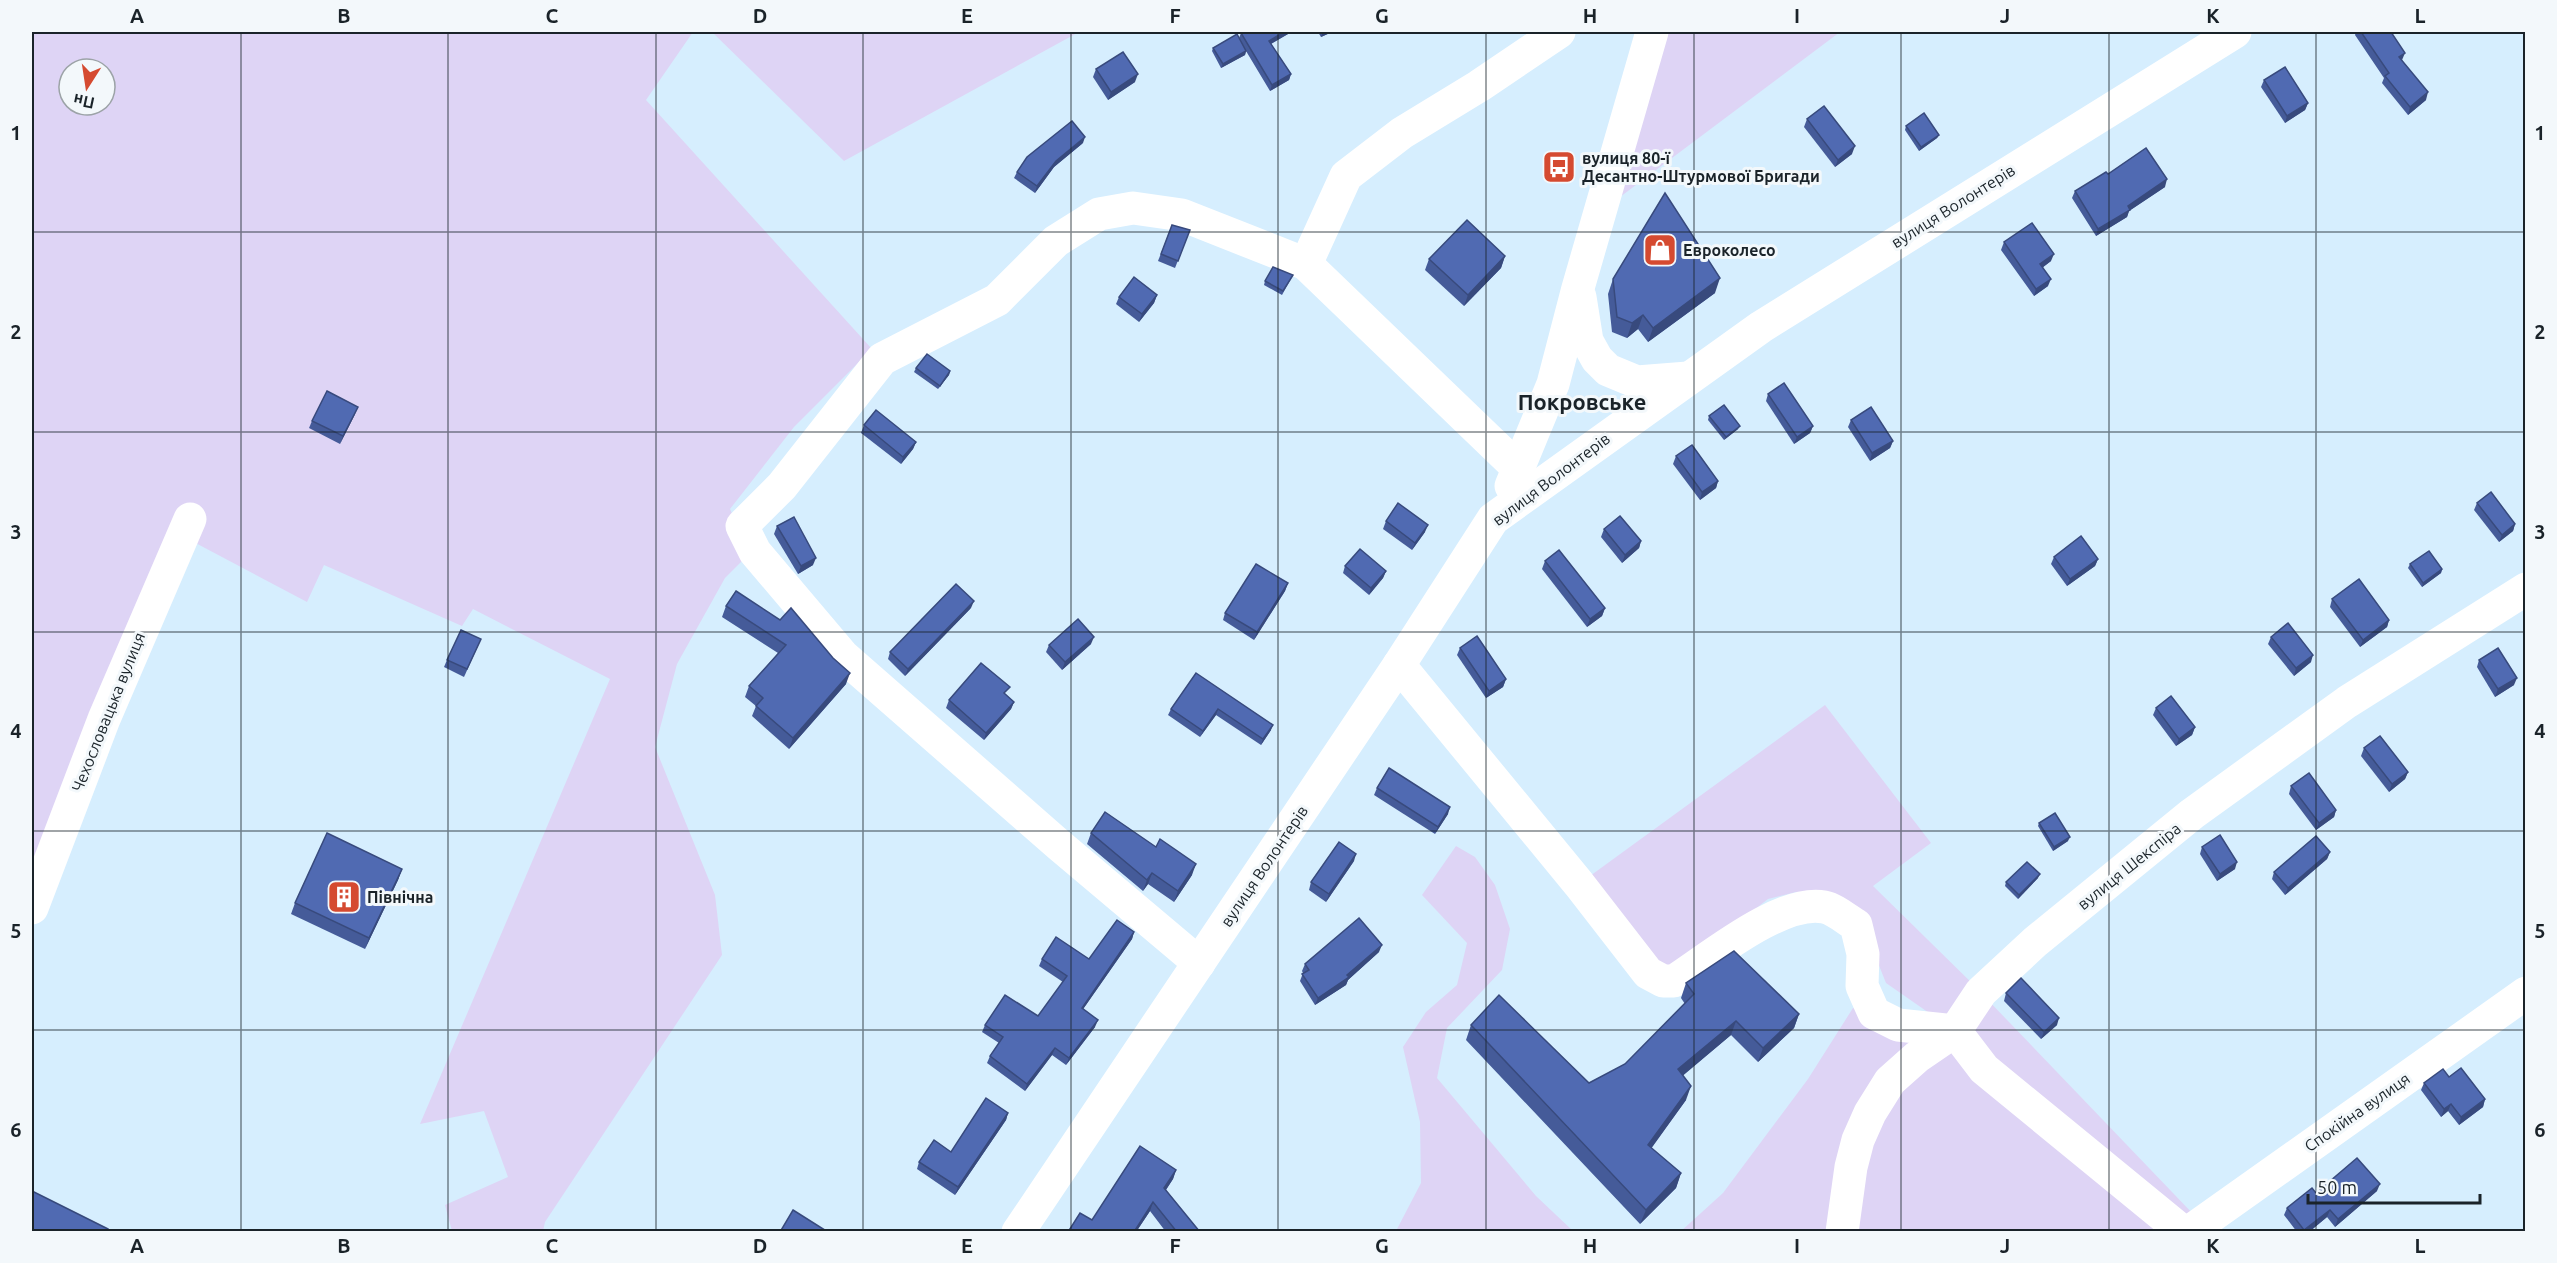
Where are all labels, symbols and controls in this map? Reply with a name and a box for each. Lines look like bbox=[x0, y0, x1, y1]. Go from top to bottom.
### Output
text: A bbox=[130, 4, 144, 27]
text: B bbox=[337, 4, 351, 27]
text: C bbox=[546, 4, 559, 27]
text: D bbox=[753, 4, 767, 27]
text: E bbox=[961, 4, 973, 27]
text: F bbox=[1169, 4, 1181, 27]
text: G bbox=[1375, 4, 1389, 27]
text: H bbox=[1583, 4, 1597, 27]
text: I bbox=[1794, 4, 1800, 27]
text: J bbox=[2000, 4, 2010, 27]
text: K bbox=[2206, 4, 2220, 27]
text: L bbox=[2415, 4, 2426, 27]
north arrow bbox=[57, 57, 117, 117]
text: Пн bbox=[72, 91, 96, 113]
text: 1 bbox=[10, 121, 22, 144]
text: 1 bbox=[2534, 121, 2546, 144]
bus stop icon: вулиця 80-ї Десантно-Штурмової Бригади bbox=[1541, 149, 1577, 185]
place label: вулиця 80-ї Десантно-Штурмової Бригади bbox=[1582, 149, 1820, 185]
street label: вулиця Волонтерів bbox=[1888, 161, 2018, 251]
shop icon: Евроколесо bbox=[1642, 232, 1678, 268]
place label: Евроколесо bbox=[1683, 241, 1776, 259]
text: 2 bbox=[10, 320, 22, 343]
text: 2 bbox=[2534, 320, 2546, 343]
district label: Покровське bbox=[1518, 389, 1646, 414]
street label: вулиця Волонтерів bbox=[1489, 429, 1613, 529]
text: 3 bbox=[10, 520, 22, 543]
text: 3 bbox=[2534, 520, 2546, 543]
street label: Чехословацька вулиця bbox=[68, 630, 148, 794]
text: 4 bbox=[10, 719, 22, 742]
text: 4 bbox=[2534, 719, 2546, 742]
street label: вулиця Волонтерів bbox=[1217, 802, 1311, 930]
street label: вулиця Шекспіра bbox=[2074, 819, 2184, 913]
building icon: Північна bbox=[326, 879, 362, 915]
place label: Північна bbox=[367, 888, 433, 906]
text: 5 bbox=[10, 919, 22, 942]
text: 5 bbox=[2534, 919, 2546, 942]
street label: Спокійна вулиця bbox=[2301, 1069, 2413, 1155]
text: 6 bbox=[10, 1118, 22, 1141]
text: 6 bbox=[2534, 1118, 2546, 1141]
scale bar bbox=[2308, 1167, 2480, 1205]
text: 50 m bbox=[2317, 1177, 2357, 1197]
text: A bbox=[130, 1234, 144, 1257]
text: B bbox=[337, 1234, 351, 1257]
text: C bbox=[546, 1234, 559, 1257]
text: D bbox=[753, 1234, 767, 1257]
text: E bbox=[961, 1234, 973, 1257]
text: F bbox=[1169, 1234, 1181, 1257]
text: G bbox=[1375, 1234, 1389, 1257]
text: H bbox=[1583, 1234, 1597, 1257]
text: I bbox=[1794, 1234, 1800, 1257]
text: J bbox=[2000, 1234, 2010, 1257]
text: K bbox=[2206, 1234, 2220, 1257]
text: L bbox=[2415, 1234, 2426, 1257]

